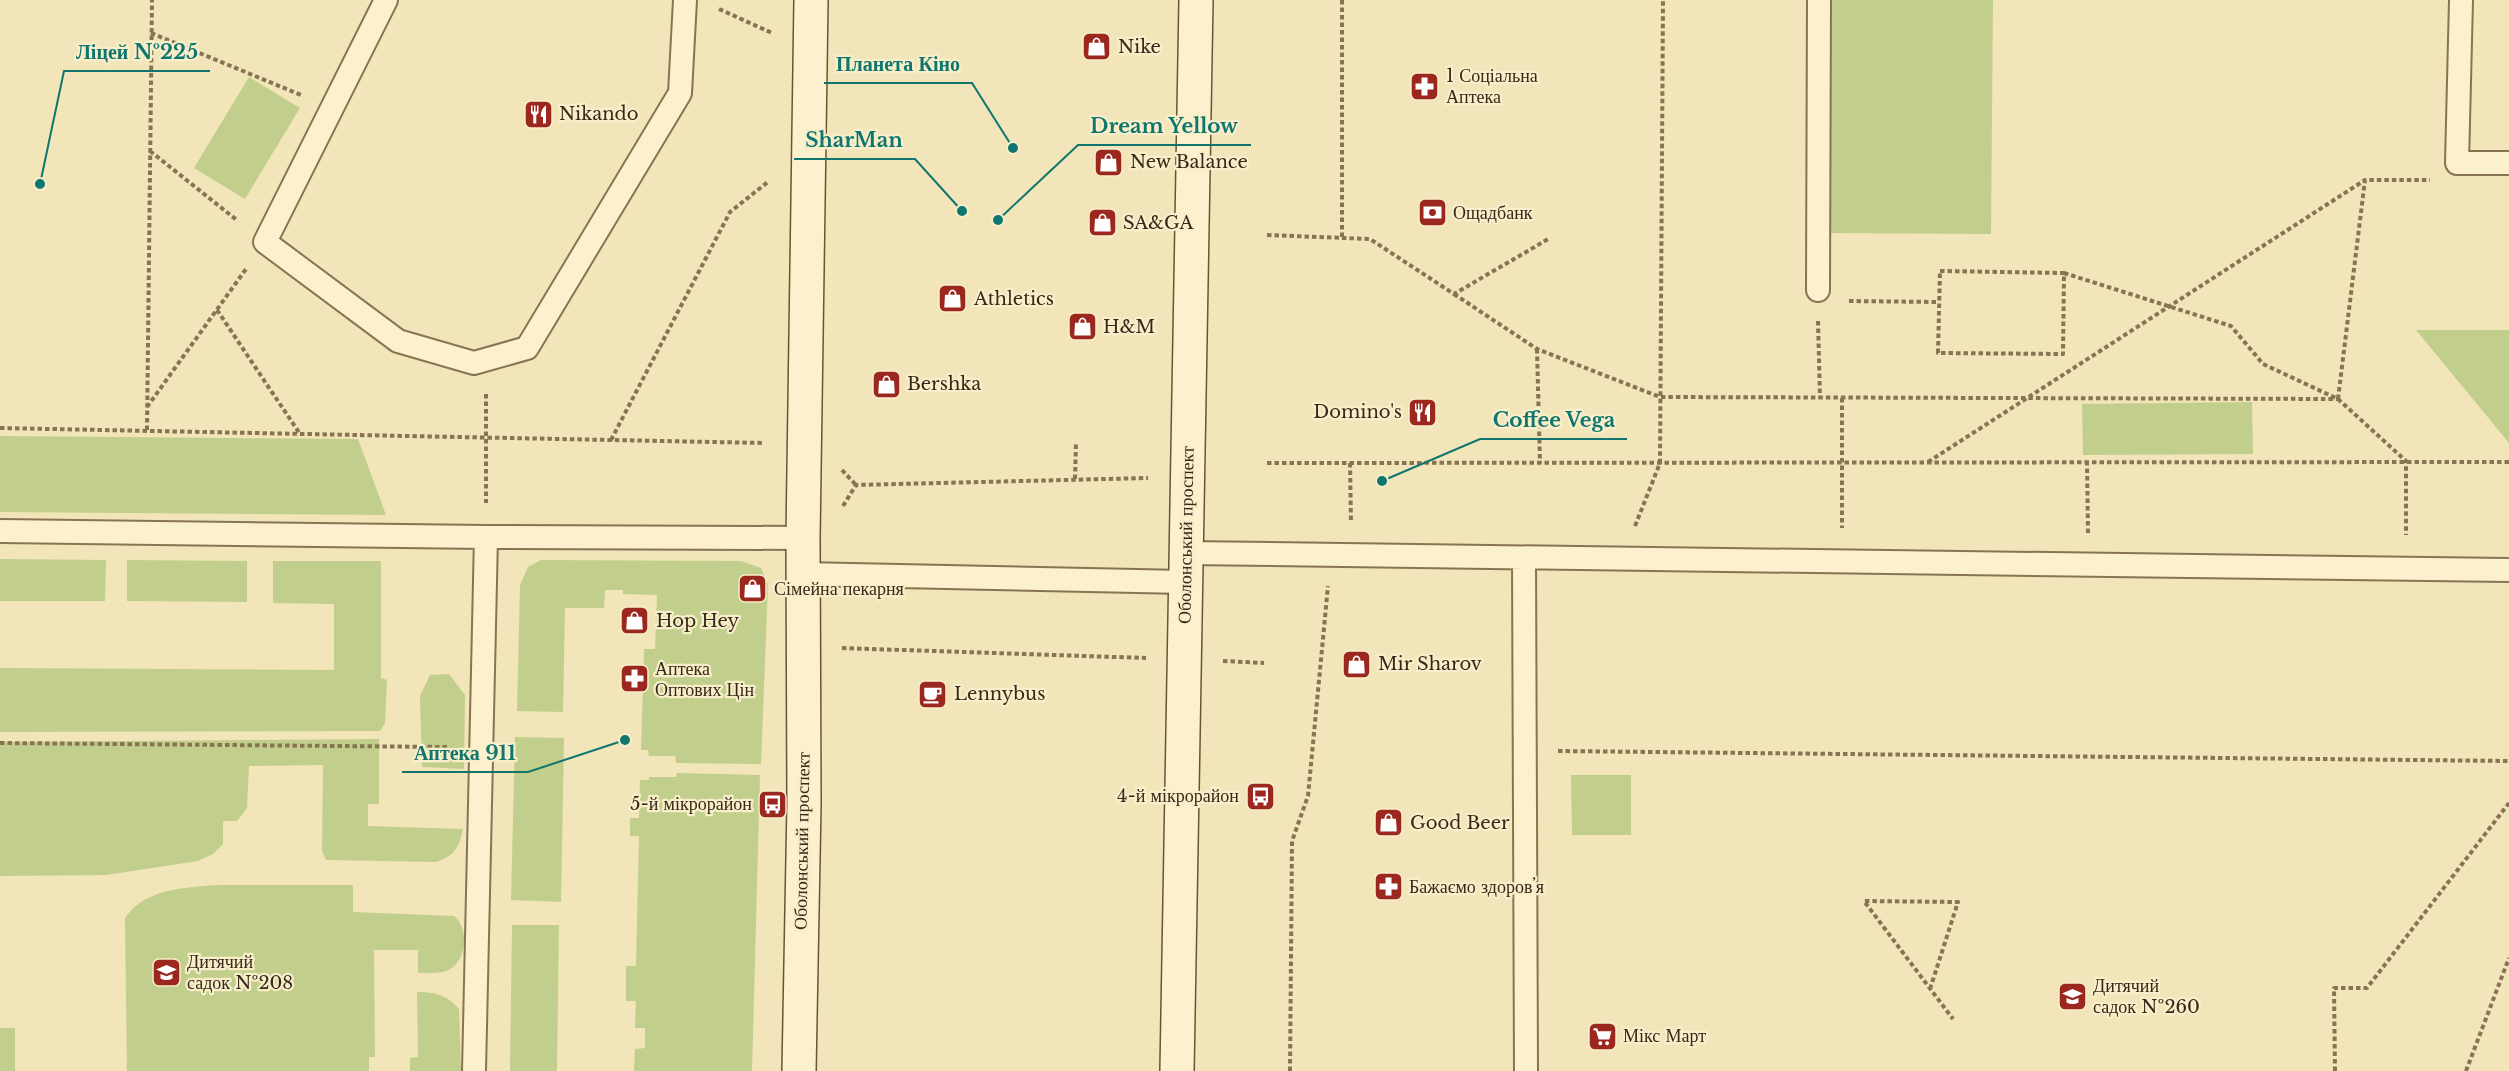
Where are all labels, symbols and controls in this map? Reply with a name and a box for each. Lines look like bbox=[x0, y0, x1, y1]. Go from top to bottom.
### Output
shop icon: Nike bbox=[1081, 31, 1113, 63]
callout: Ліцей №225 bbox=[64, 33, 210, 71]
place label: Nike bbox=[1118, 36, 1161, 58]
text: Ліцей №225 bbox=[76, 40, 198, 64]
callout: Планета Кіно bbox=[824, 45, 972, 83]
text: Планета Кіно bbox=[836, 52, 960, 76]
place label: 1 Соціальна Аптека bbox=[1446, 65, 1538, 108]
pharmacy icon: 1 Соціальна Аптека bbox=[1409, 70, 1441, 102]
restaurant icon: Nikando bbox=[522, 98, 554, 130]
place label: Nikando bbox=[559, 103, 639, 125]
callout: Dream Yellow bbox=[1078, 107, 1251, 145]
text: Dream Yellow bbox=[1090, 114, 1238, 138]
callout: SharMan bbox=[794, 121, 915, 159]
text: SharMan bbox=[805, 128, 903, 152]
shop icon: New Balance bbox=[1093, 146, 1125, 178]
place label: New Balance bbox=[1130, 151, 1248, 173]
bank icon: Ощадбанк bbox=[1416, 197, 1448, 229]
place label: Ощадбанк bbox=[1453, 202, 1533, 224]
shop icon: SA&GA bbox=[1086, 207, 1118, 239]
place label: SA&GA bbox=[1123, 212, 1194, 234]
shop icon: Athletics bbox=[937, 283, 969, 315]
place label: Athletics bbox=[973, 288, 1054, 310]
shop icon: H&M bbox=[1066, 311, 1098, 343]
place label: H&M bbox=[1103, 316, 1155, 338]
shop icon: Bershka bbox=[870, 368, 902, 400]
place label: Bershka bbox=[907, 373, 981, 395]
restaurant icon: Domino's bbox=[1407, 396, 1439, 428]
place label: Domino's bbox=[1313, 401, 1402, 423]
callout: Coffee Vega bbox=[1480, 401, 1627, 439]
text: Coffee Vega bbox=[1493, 408, 1616, 432]
street label: Оболонський проспект bbox=[1173, 446, 1199, 624]
shop icon: Сімейна пекарня bbox=[737, 573, 769, 605]
place label: Сімейна пекарня bbox=[774, 578, 904, 600]
shop icon: Hop Hey bbox=[619, 605, 651, 637]
place label: Hop Hey bbox=[656, 610, 740, 632]
shop icon: Mir Sharov bbox=[1341, 648, 1373, 680]
place label: Mir Sharov bbox=[1378, 653, 1482, 675]
place label: Аптека Оптових Цін bbox=[655, 658, 755, 701]
pharmacy icon: Аптека Оптових Цін bbox=[618, 663, 650, 695]
cafe icon: Lennybus bbox=[917, 678, 949, 710]
place label: Lennybus bbox=[954, 683, 1045, 705]
callout: Аптека 911 bbox=[402, 734, 528, 772]
text: Аптека 911 bbox=[414, 741, 516, 765]
street label: Оболонський проспект bbox=[789, 752, 815, 930]
bus stop icon: 4-й мікрорайон bbox=[1244, 780, 1276, 812]
place label: 4-й мікрорайон bbox=[1117, 785, 1239, 807]
bus stop icon: 5-й мікрорайон bbox=[757, 788, 789, 820]
place label: 5-й мікрорайон bbox=[630, 793, 752, 815]
shop icon: Good Beer bbox=[1373, 807, 1405, 839]
place label: Good Beer bbox=[1410, 812, 1510, 834]
pharmacy icon: Бажаємо здоровʼя bbox=[1372, 871, 1404, 903]
place label: Бажаємо здоровʼя bbox=[1409, 876, 1544, 898]
place label: Дитячий садок №208 bbox=[187, 951, 293, 994]
school or university icon: Дитячий садок №208 bbox=[150, 956, 182, 988]
place label: Дитячий садок №260 bbox=[2093, 975, 2200, 1018]
school or university icon: Дитячий садок №260 bbox=[2056, 980, 2088, 1012]
supermarket icon: Мікс Март bbox=[1586, 1020, 1618, 1052]
place label: Мікс Март bbox=[1623, 1025, 1706, 1047]

